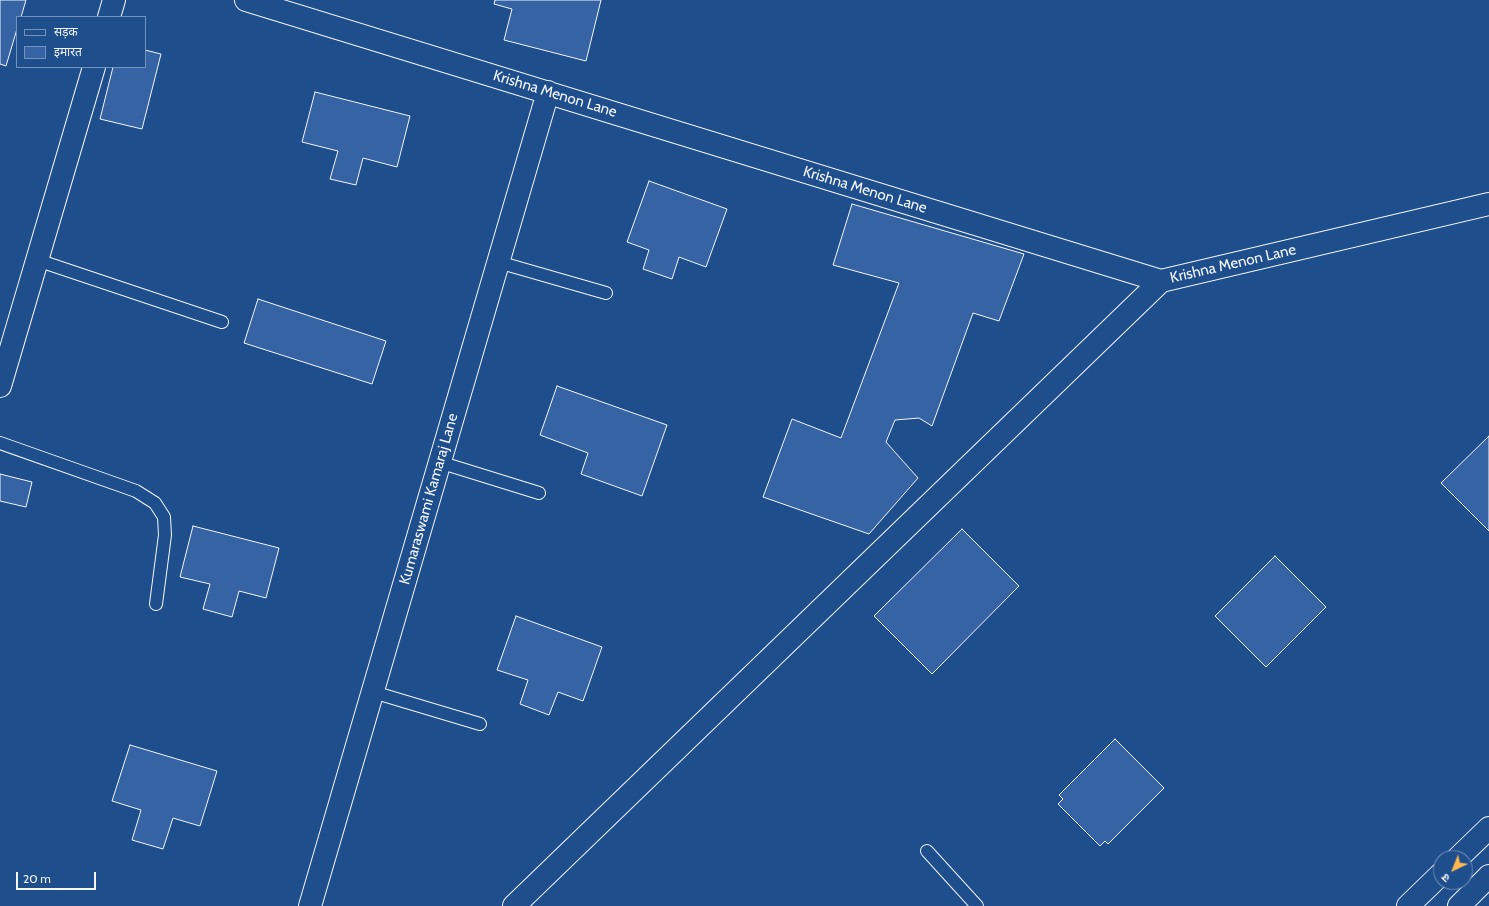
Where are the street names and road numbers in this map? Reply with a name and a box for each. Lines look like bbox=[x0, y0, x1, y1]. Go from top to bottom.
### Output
street label: Krishna Menon Lane bbox=[491, 67, 619, 121]
street label: Krishna Menon Lane bbox=[801, 163, 929, 217]
street label: Krishna Menon Lane bbox=[1168, 241, 1298, 287]
street label: Kumaraswami Kamaraj Lane bbox=[396, 411, 462, 587]

